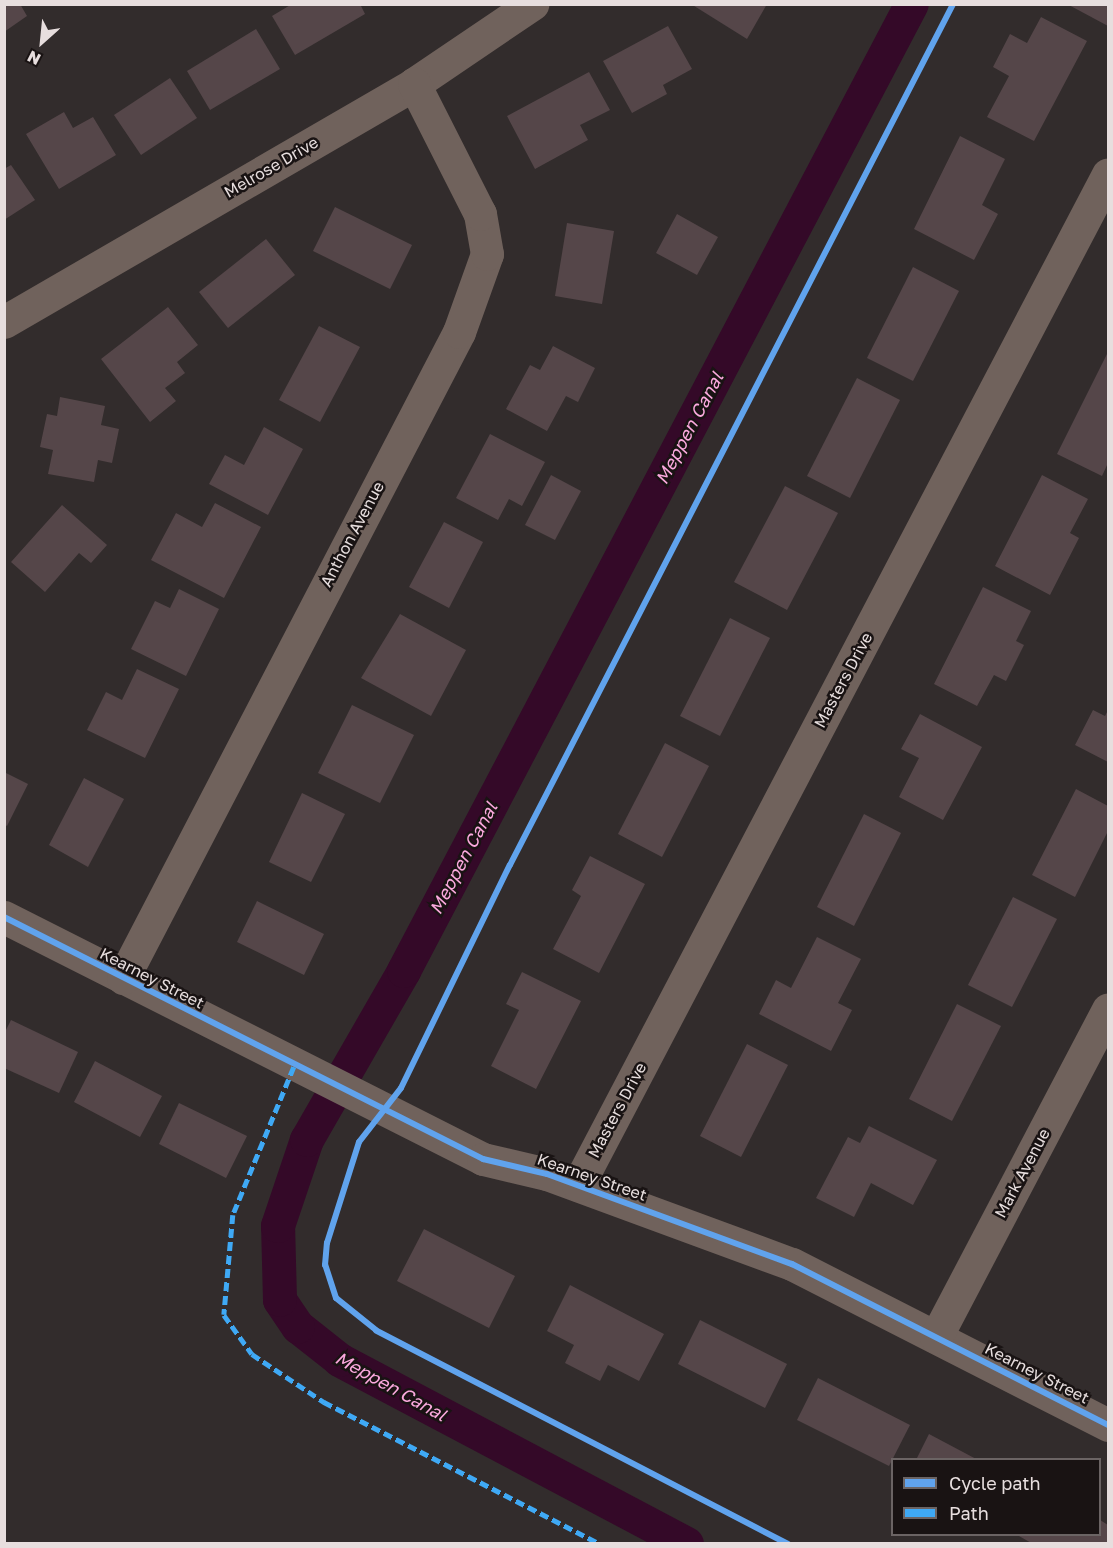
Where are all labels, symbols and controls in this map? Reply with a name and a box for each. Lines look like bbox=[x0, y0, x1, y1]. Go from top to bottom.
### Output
north arrow bbox=[12, 12, 72, 72]
text: N bbox=[24, 46, 44, 70]
street label: Melrose Drive bbox=[221, 132, 321, 202]
water label: Meppen Canal bbox=[650, 368, 728, 488]
street label: Anthon Avenue bbox=[316, 478, 388, 590]
street label: Masters Drive bbox=[810, 629, 876, 731]
water label: Meppen Canal bbox=[424, 798, 502, 918]
street label: Kearney Street bbox=[97, 943, 207, 1013]
street label: Masters Drive bbox=[584, 1059, 650, 1161]
street label: Mark Avenue bbox=[990, 1125, 1054, 1221]
street label: Kearney Street bbox=[535, 1149, 649, 1205]
street label: Kearney Street bbox=[982, 1338, 1092, 1408]
water label: Meppen Canal bbox=[332, 1347, 450, 1425]
legend bbox=[891, 1458, 1101, 1536]
text: Cycle path bbox=[949, 1472, 1041, 1494]
text: Path bbox=[949, 1502, 989, 1524]

